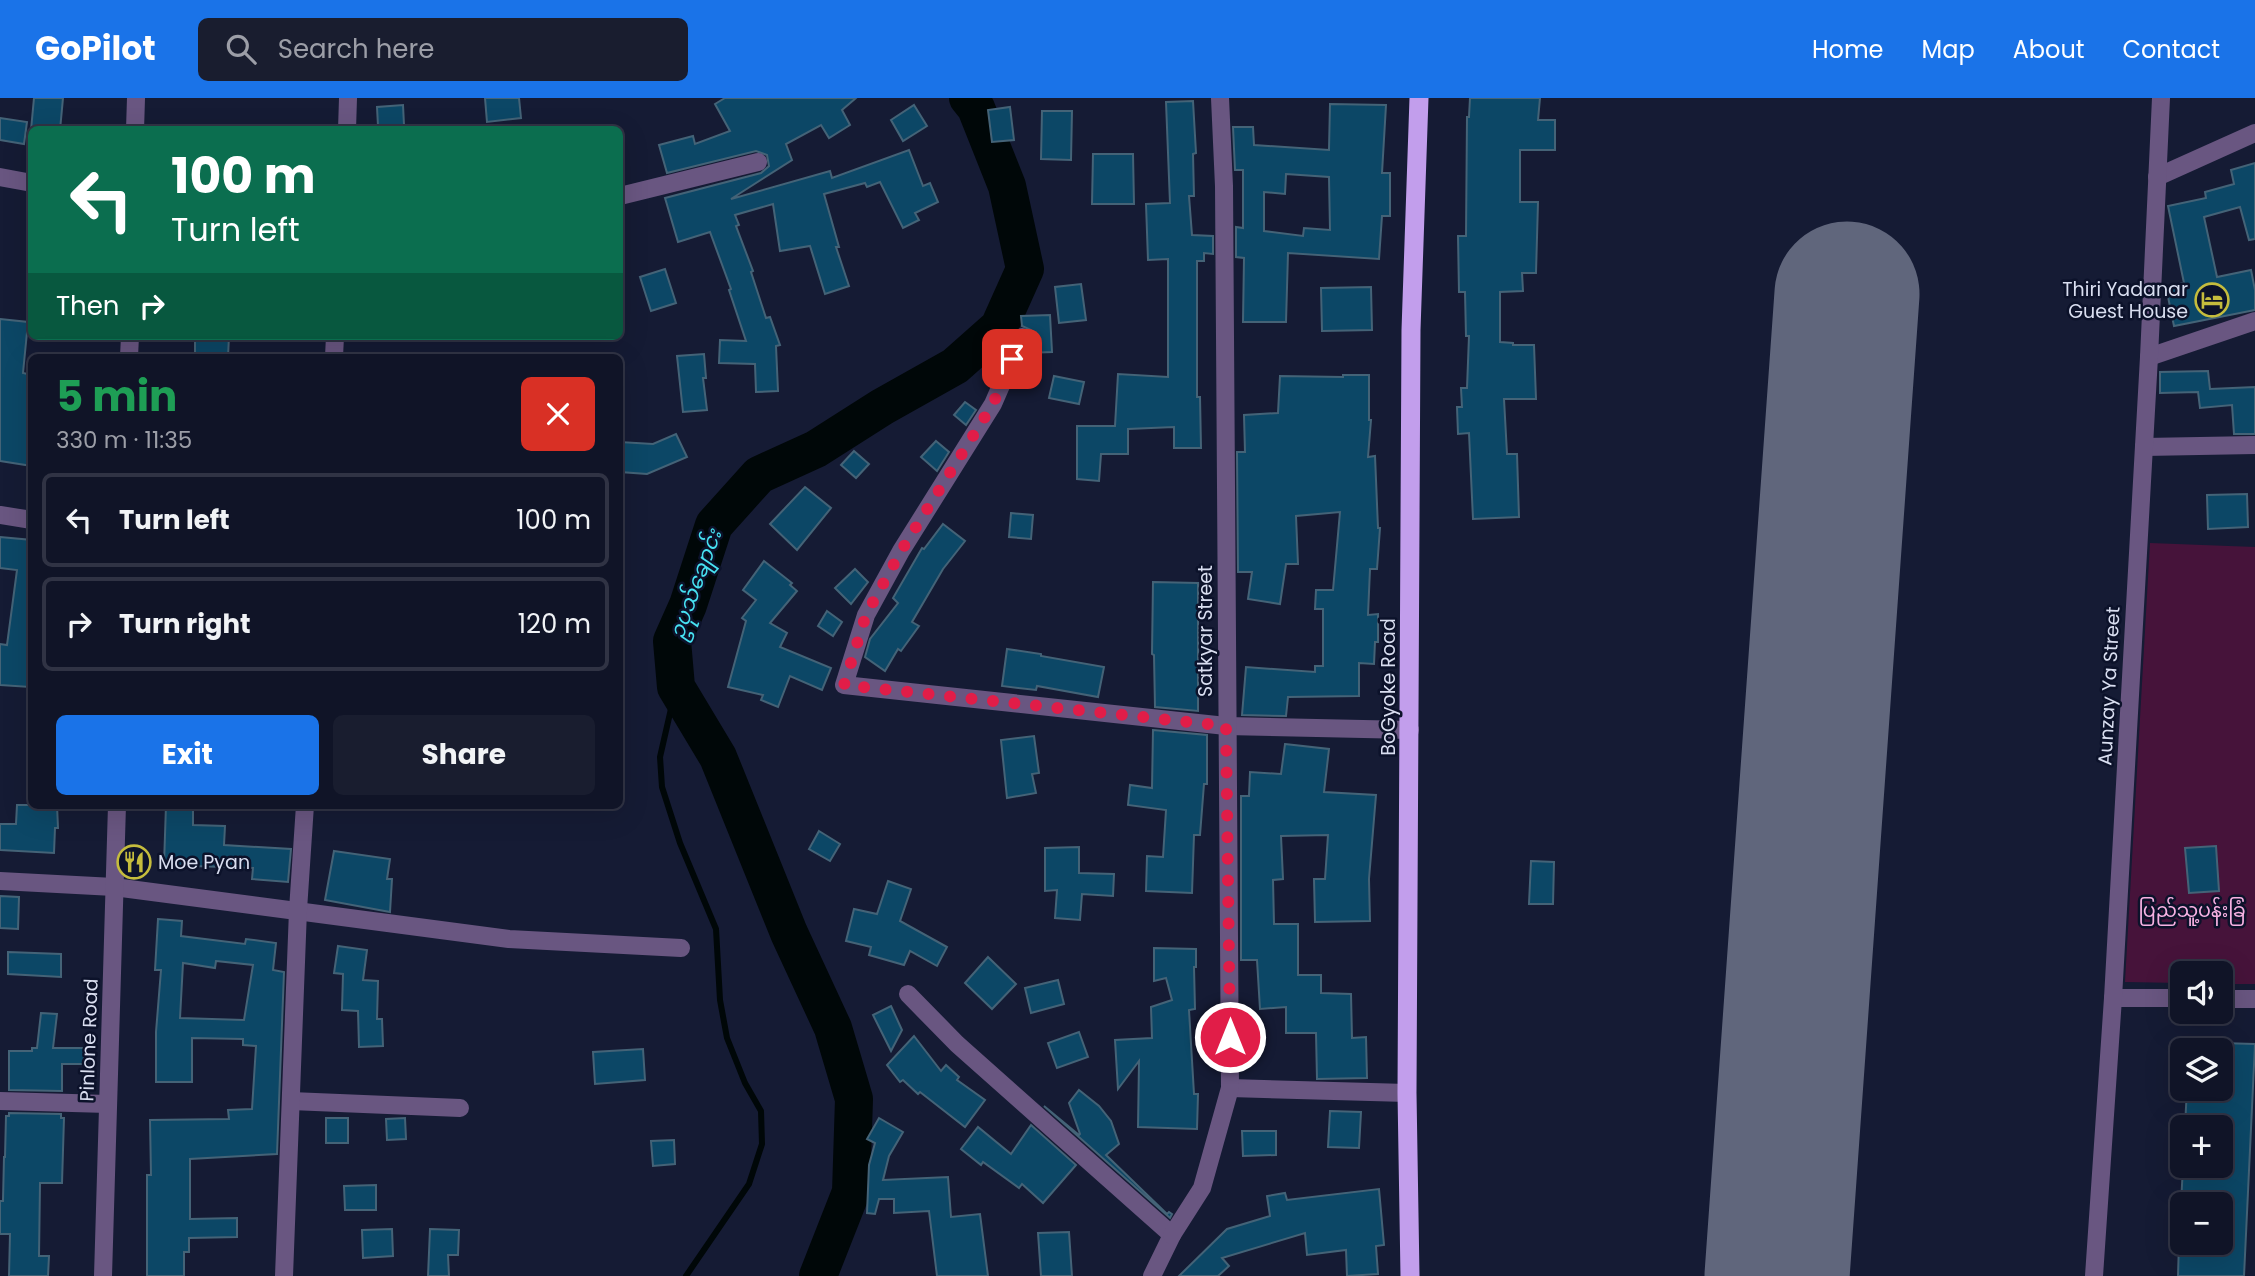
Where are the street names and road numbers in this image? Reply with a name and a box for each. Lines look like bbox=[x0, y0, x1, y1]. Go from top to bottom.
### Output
street label: Satkyar Street bbox=[1192, 565, 1219, 697]
street label: Aunzay Ya Street bbox=[2091, 606, 2127, 766]
street label: BoGyoke Road bbox=[1375, 618, 1402, 756]
street label: Pinlone Road bbox=[73, 978, 105, 1102]

